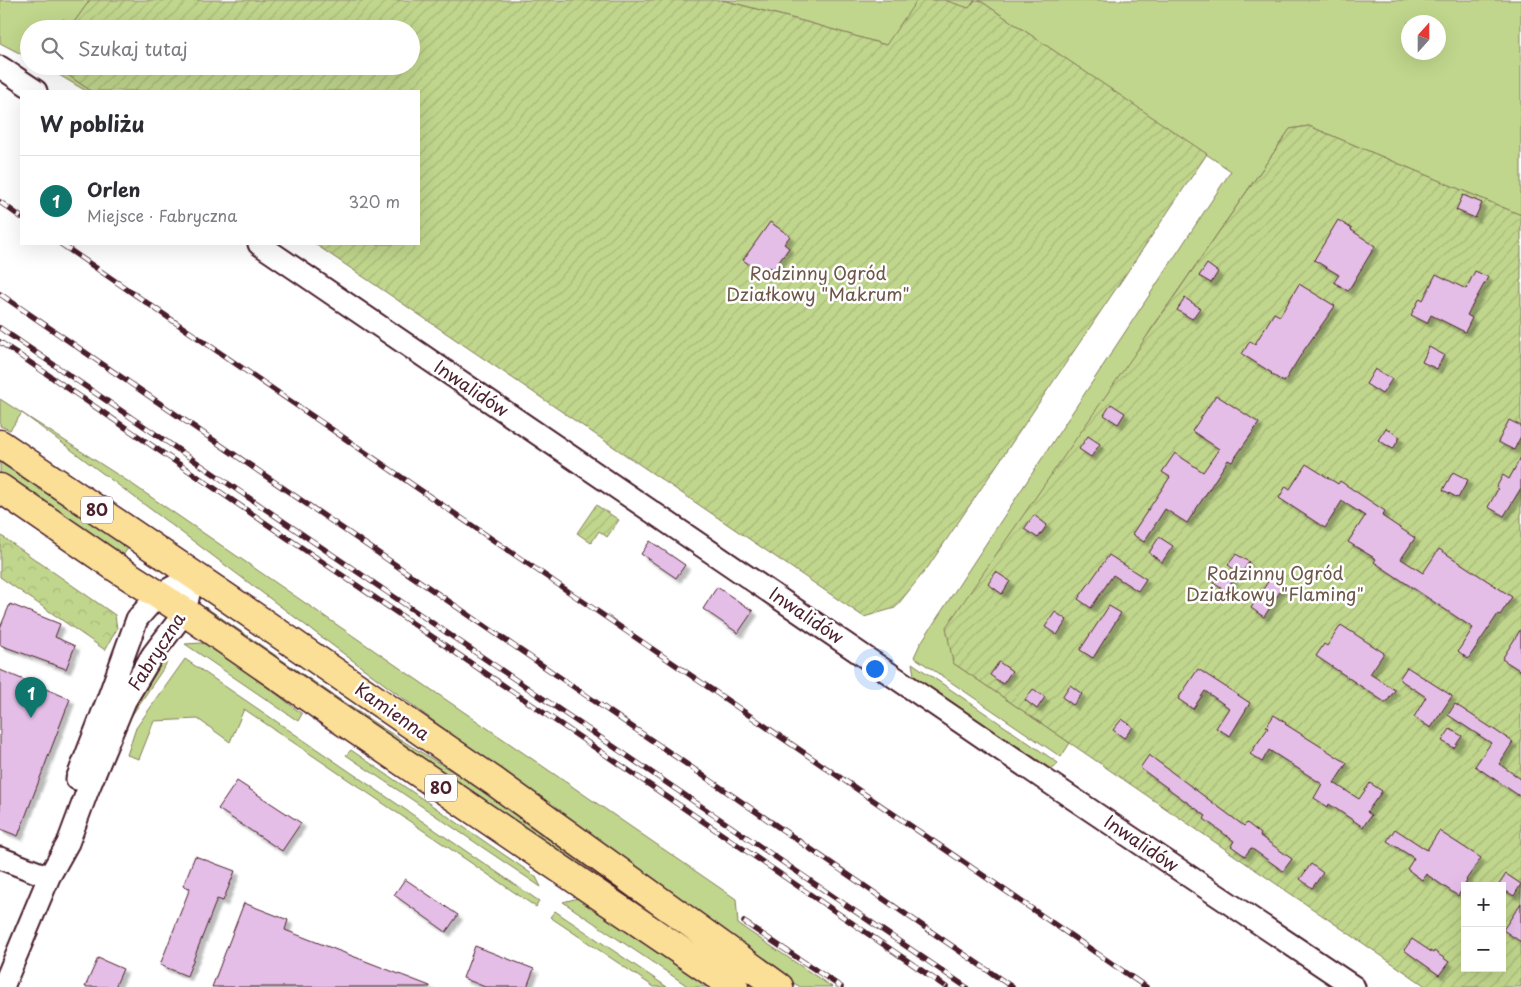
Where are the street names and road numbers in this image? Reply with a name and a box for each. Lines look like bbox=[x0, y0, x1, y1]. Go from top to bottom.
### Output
street label: Inwalidów bbox=[429, 353, 515, 423]
road number: 80 bbox=[81, 496, 113, 524]
street label: Inwalidów bbox=[764, 580, 850, 650]
street label: Fabryczna bbox=[120, 606, 192, 696]
street label: Kamienna bbox=[350, 675, 436, 747]
road number: 80 bbox=[425, 774, 457, 801]
street label: Inwalidów bbox=[1099, 808, 1185, 878]

